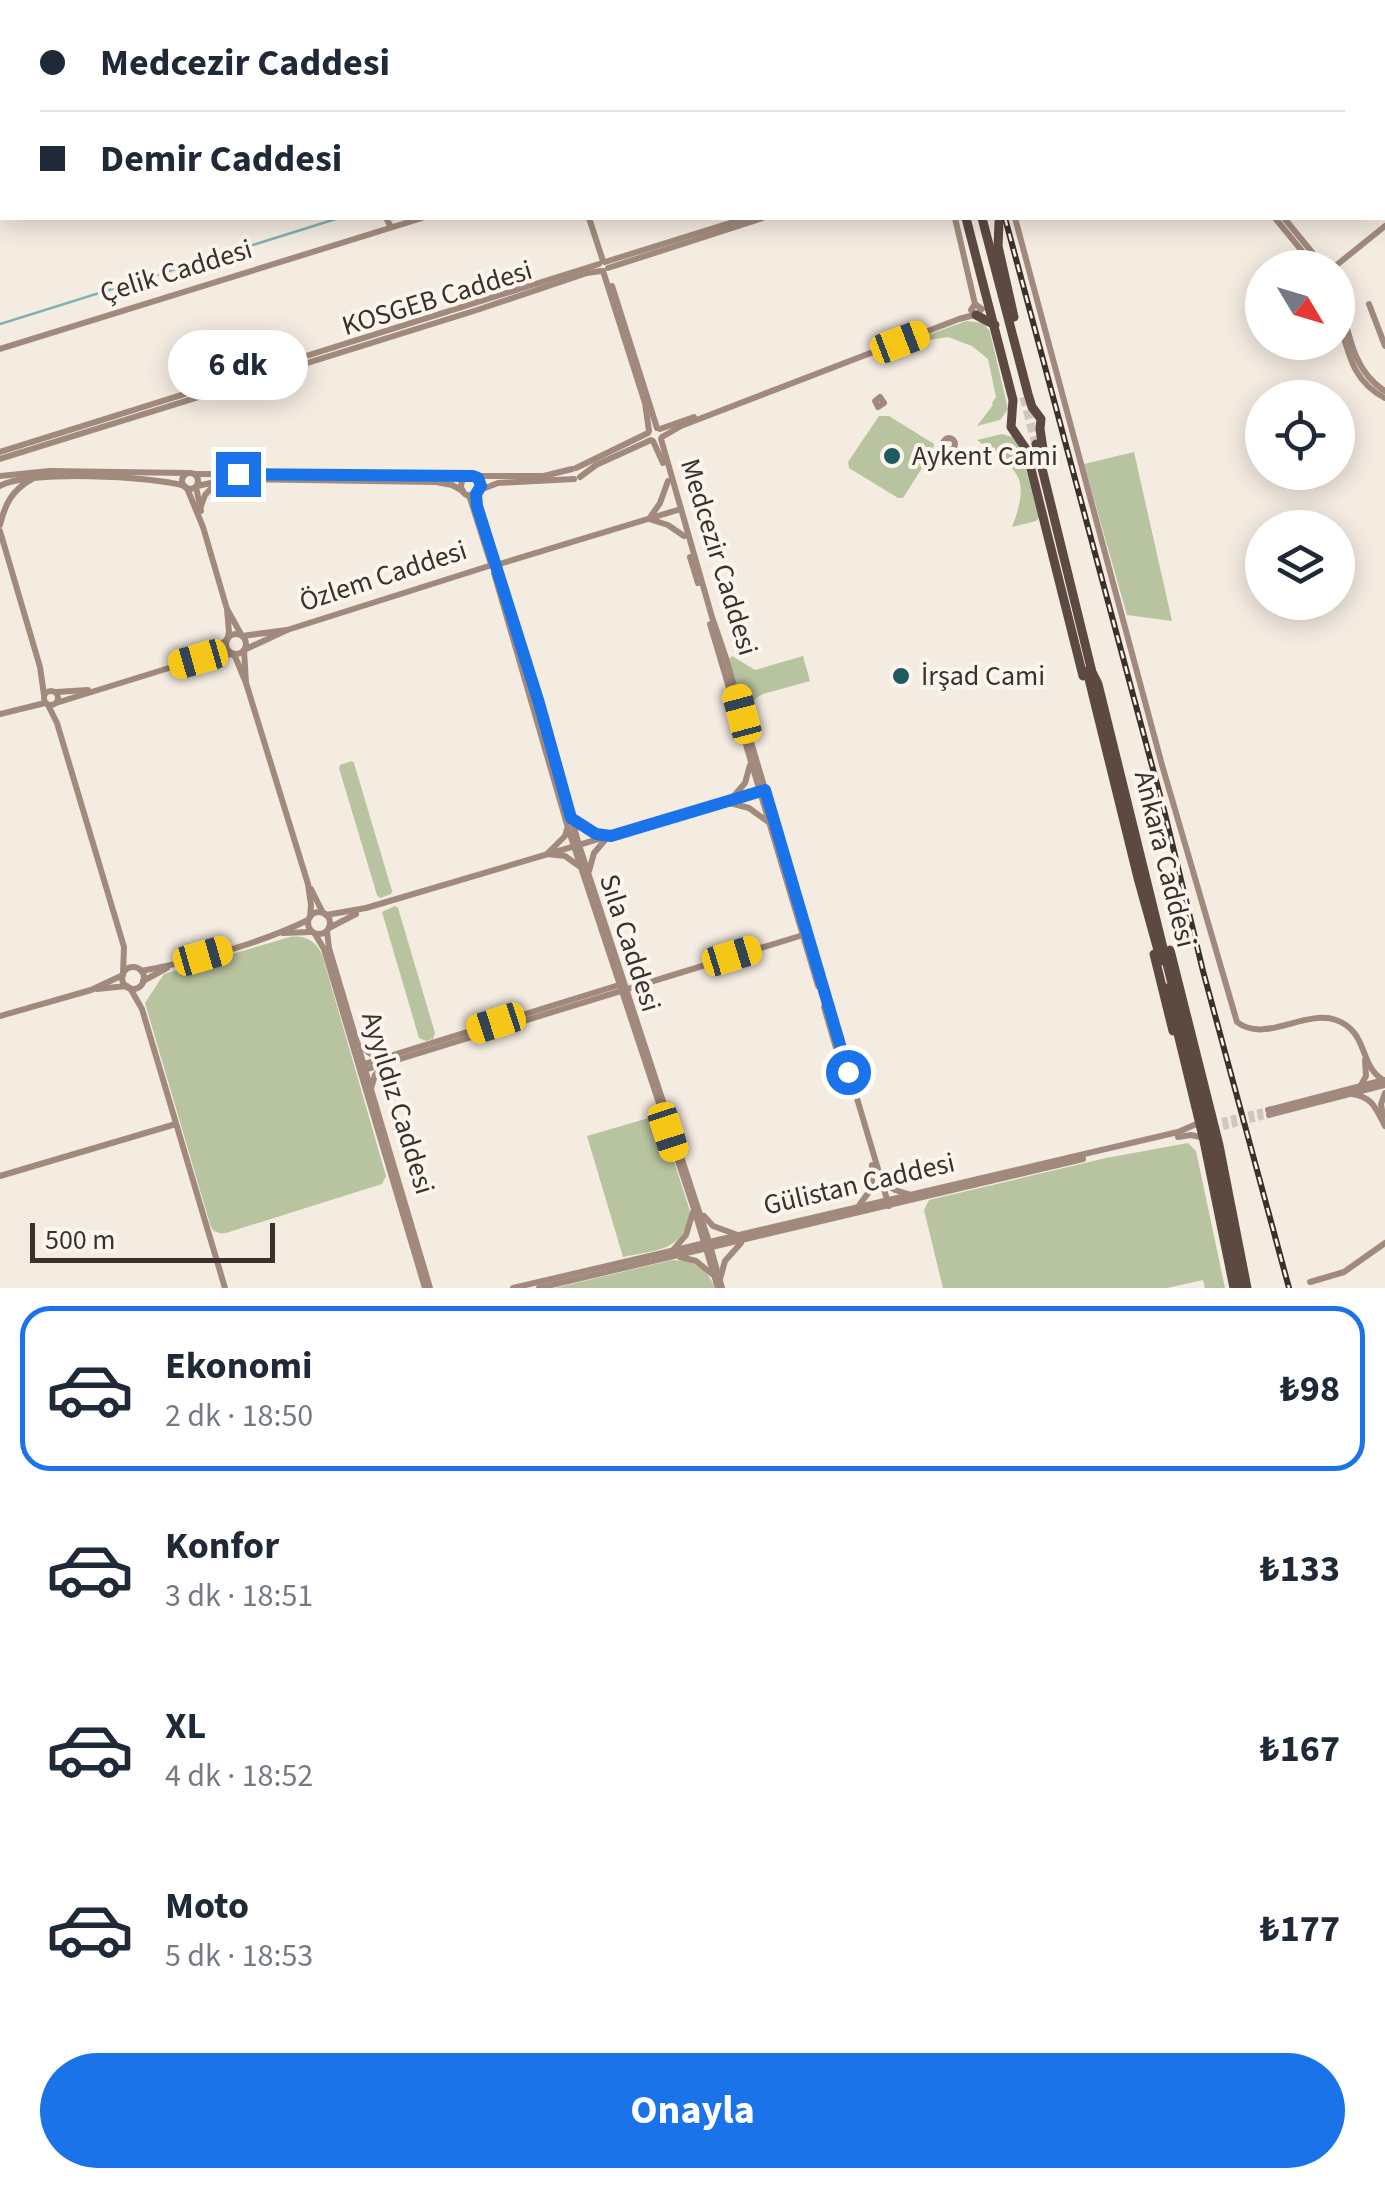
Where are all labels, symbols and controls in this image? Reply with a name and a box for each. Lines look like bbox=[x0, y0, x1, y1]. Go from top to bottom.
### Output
text: Medcezir Caddesi bbox=[100, 36, 390, 90]
text: Demir Caddesi bbox=[100, 132, 342, 186]
street label: Çelik Caddesi bbox=[95, 229, 257, 313]
street label: KOSGEB Caddesi bbox=[337, 250, 537, 346]
north arrow bbox=[1245, 250, 1355, 360]
map controls bbox=[1245, 250, 1355, 620]
car bbox=[867, 317, 933, 367]
callout: 6 dk bbox=[168, 329, 308, 399]
text: 6 dk bbox=[208, 342, 268, 388]
button: locate bbox=[1245, 380, 1355, 490]
place label: Aykent Cami bbox=[912, 436, 1058, 476]
marker: Aykent Cami bbox=[881, 445, 903, 467]
route end bbox=[216, 452, 261, 497]
street label: Medcezir Caddesi bbox=[670, 454, 768, 660]
button: layers bbox=[1245, 510, 1355, 620]
street label: Özlem Caddesi bbox=[294, 530, 472, 622]
car bbox=[165, 636, 231, 682]
place label: İrşad Cami bbox=[921, 656, 1045, 696]
marker: İrşad Cami bbox=[890, 665, 912, 687]
car bbox=[720, 681, 764, 747]
street label: Ankara Caddesi bbox=[1124, 767, 1206, 951]
street label: Sıla Caddesi bbox=[589, 869, 671, 1017]
car bbox=[170, 933, 236, 979]
car bbox=[699, 933, 765, 979]
car bbox=[463, 999, 529, 1047]
street label: Ayyıldız Caddesi bbox=[351, 1007, 445, 1199]
route start bbox=[826, 1050, 871, 1095]
car bbox=[644, 1099, 692, 1165]
street label: Gülistan Caddesi bbox=[759, 1143, 959, 1225]
scale bar bbox=[30, 1218, 275, 1262]
text: 500 m bbox=[45, 1220, 116, 1260]
text: Ekonomi bbox=[165, 1339, 313, 1393]
icon: car bbox=[45, 1344, 135, 1434]
text: ₺98 bbox=[1280, 1362, 1340, 1416]
text: 2 dk · 18:50 bbox=[165, 1393, 313, 1439]
text: Konfor bbox=[165, 1519, 279, 1573]
icon: car bbox=[45, 1524, 135, 1614]
text: ₺133 bbox=[1260, 1542, 1340, 1596]
text: 3 dk · 18:51 bbox=[165, 1573, 313, 1619]
text: XL bbox=[165, 1699, 206, 1753]
icon: car bbox=[45, 1704, 135, 1794]
text: ₺167 bbox=[1260, 1722, 1340, 1776]
text: 4 dk · 18:52 bbox=[165, 1753, 313, 1799]
text: Moto bbox=[165, 1879, 249, 1933]
icon: car bbox=[45, 1884, 135, 1974]
text: ₺177 bbox=[1260, 1902, 1340, 1956]
text: 5 dk · 18:53 bbox=[165, 1933, 313, 1979]
button: Onayla bbox=[40, 2053, 1345, 2168]

